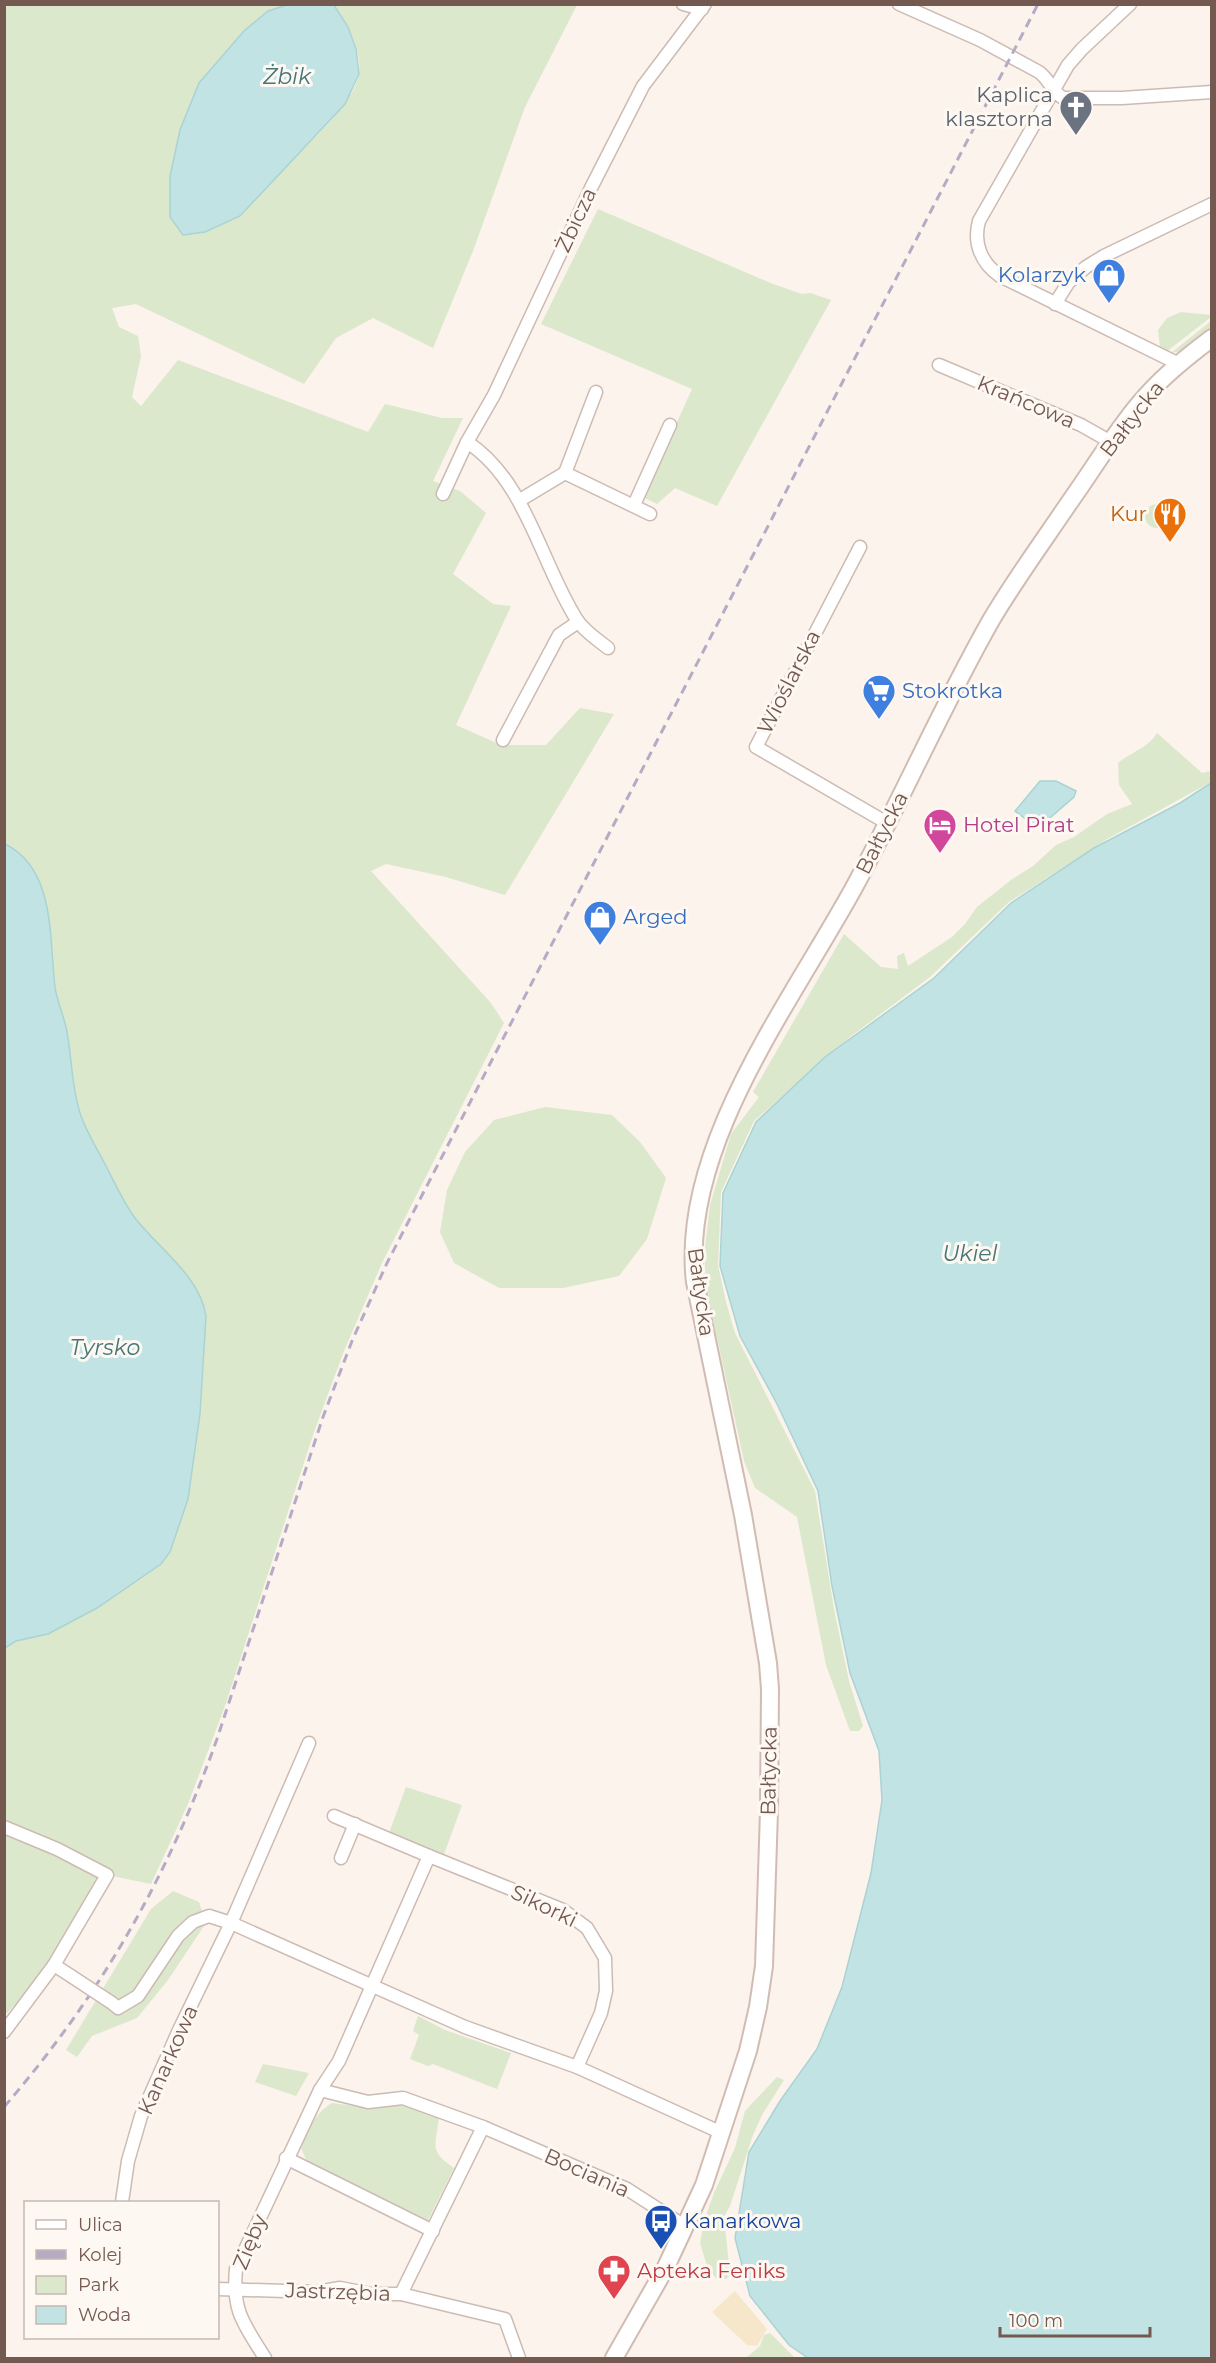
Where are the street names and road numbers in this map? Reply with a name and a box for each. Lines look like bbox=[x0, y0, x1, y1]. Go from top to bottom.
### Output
street label: Żbicza bbox=[550, 184, 601, 256]
street label: Krańcowa bbox=[974, 370, 1079, 433]
street label: Bałtycka bbox=[1094, 376, 1169, 462]
street label: Wioślarska bbox=[752, 626, 825, 738]
street label: Bałtycka bbox=[850, 787, 913, 878]
street label: Bałtycka bbox=[683, 1246, 720, 1338]
street label: Bałtycka bbox=[755, 1726, 782, 1816]
street label: Sikorki bbox=[507, 1879, 581, 1932]
street label: Kanarkowa bbox=[132, 2001, 203, 2118]
street label: Bociania bbox=[541, 2143, 634, 2202]
street label: Zięby bbox=[227, 2210, 272, 2273]
street label: Jastrzębia bbox=[284, 2277, 391, 2306]

